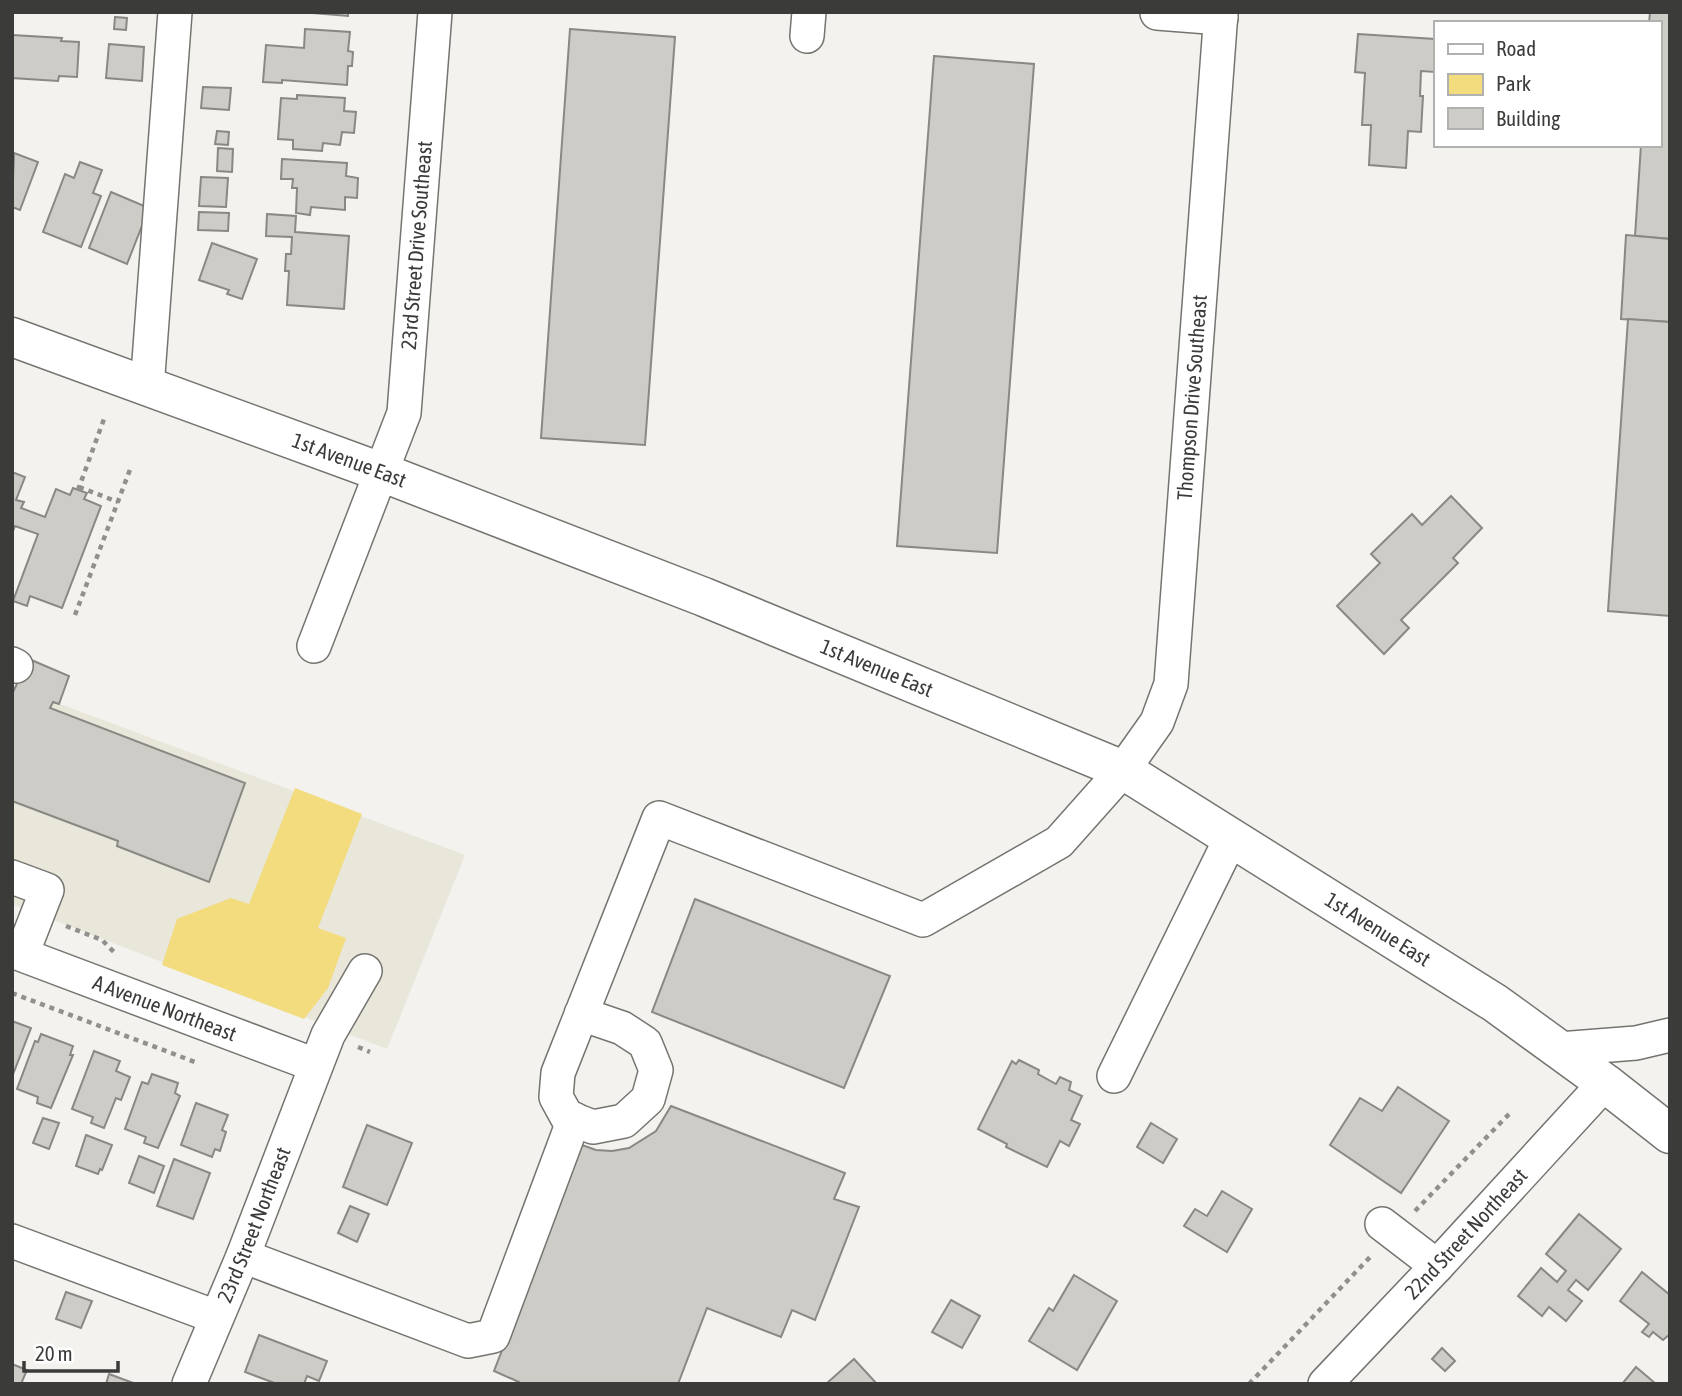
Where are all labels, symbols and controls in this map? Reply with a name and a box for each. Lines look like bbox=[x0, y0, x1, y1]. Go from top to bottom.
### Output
legend bbox=[1434, 21, 1661, 147]
text: Road bbox=[1496, 36, 1536, 60]
text: Park bbox=[1496, 71, 1531, 95]
text: Building bbox=[1496, 106, 1560, 130]
street label: 23rd Street Drive Southeast bbox=[396, 140, 436, 351]
street label: Thompson Drive Southeast bbox=[1172, 294, 1211, 501]
street label: 1st Avenue East bbox=[289, 428, 410, 492]
street label: 1st Avenue East bbox=[817, 633, 937, 701]
street label: 1st Avenue East bbox=[1321, 887, 1435, 971]
street label: A Avenue Northeast bbox=[90, 970, 240, 1045]
street label: 23rd Street Northeast bbox=[212, 1143, 295, 1306]
street label: 22nd Street Northeast bbox=[1399, 1163, 1532, 1303]
scale bar bbox=[24, 1330, 119, 1374]
text: 20 m bbox=[35, 1341, 73, 1365]

